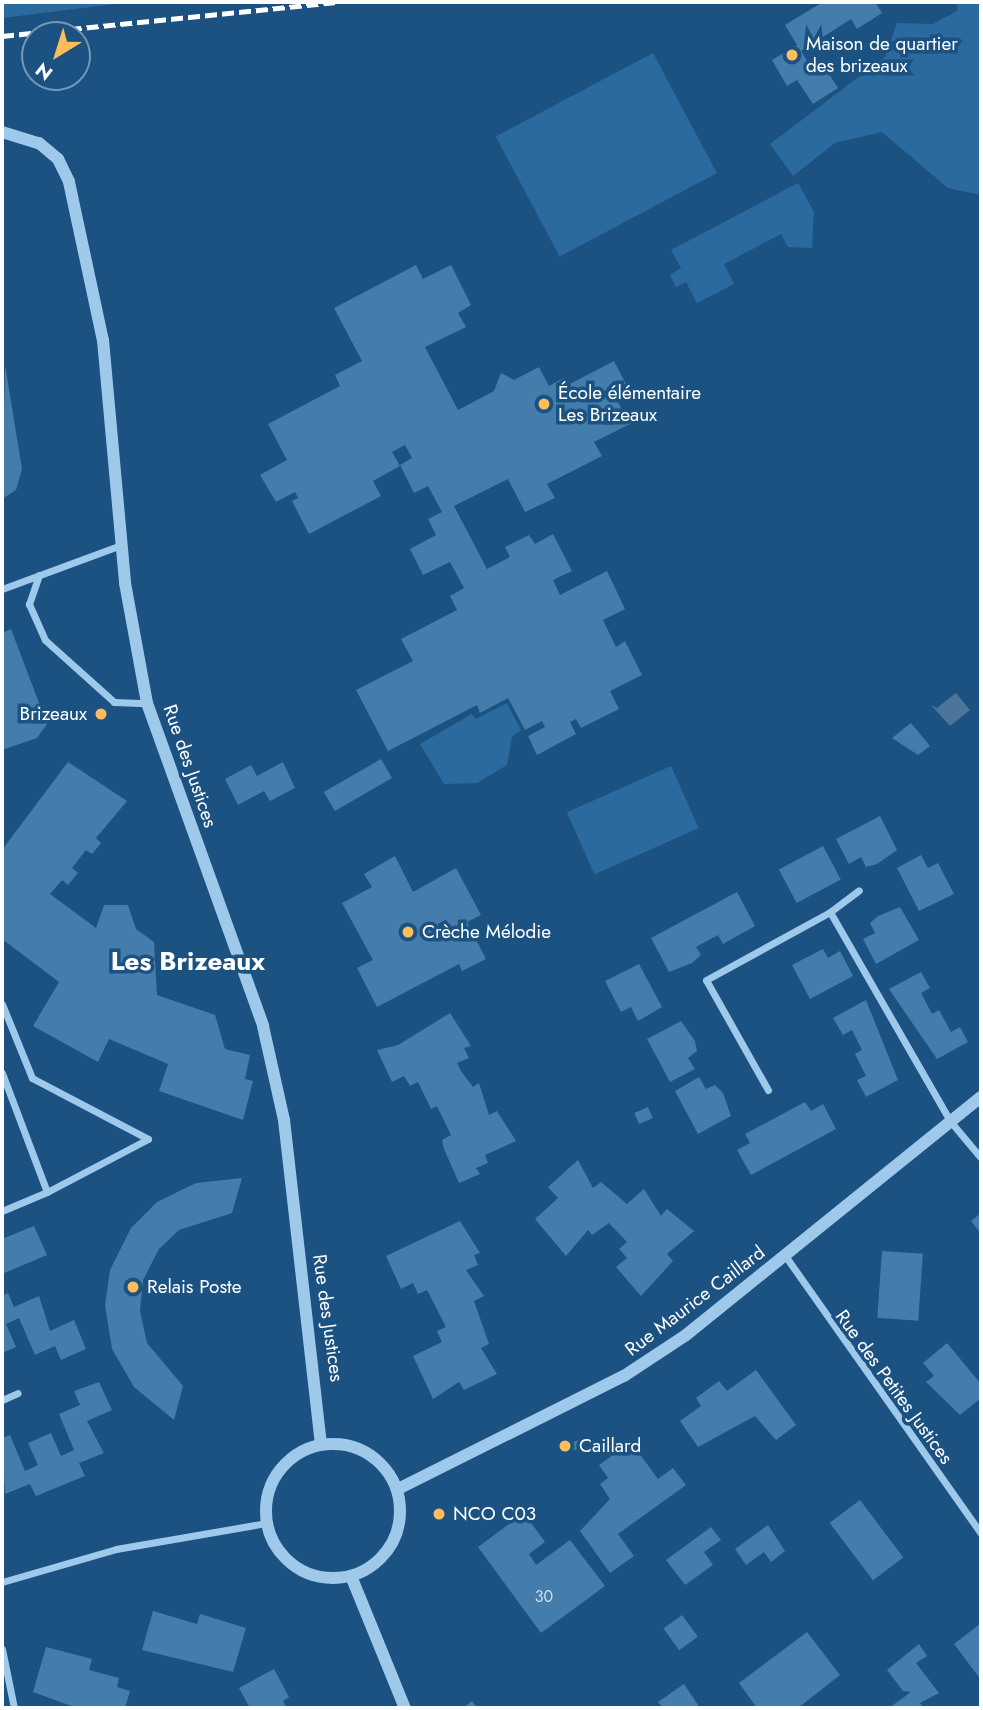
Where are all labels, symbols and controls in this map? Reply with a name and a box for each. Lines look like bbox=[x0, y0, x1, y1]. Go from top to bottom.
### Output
north arrow bbox=[21, 21, 91, 91]
place label: Maison de quartier des brizeaux bbox=[806, 33, 958, 77]
marker: Maison de quartier des brizeaux bbox=[784, 47, 800, 63]
text: N bbox=[30, 56, 58, 87]
place label: École élémentaire Les Brizeaux bbox=[558, 382, 701, 426]
marker: École élémentaire Les Brizeaux bbox=[536, 396, 552, 412]
street label: Rue des Justices bbox=[158, 702, 222, 830]
place label: Brizeaux bbox=[20, 703, 87, 725]
marker: Brizeaux bbox=[93, 706, 109, 722]
place label: Crèche Mélodie bbox=[422, 921, 551, 943]
marker: Crèche Mélodie bbox=[400, 924, 416, 940]
district label: Les Brizeaux bbox=[111, 946, 265, 978]
street label: Rue Maurice Caillard bbox=[621, 1241, 769, 1361]
street label: Rue des Justices bbox=[308, 1253, 348, 1383]
place label: Relais Poste bbox=[147, 1276, 241, 1298]
marker: Relais Poste bbox=[125, 1279, 141, 1295]
street label: Rue des Petites Justices bbox=[830, 1305, 958, 1469]
place label: Caillard bbox=[579, 1435, 641, 1457]
marker: Caillard bbox=[557, 1438, 573, 1454]
place label: NCO C03 bbox=[453, 1503, 536, 1525]
marker: NCO C03 bbox=[431, 1506, 447, 1522]
house number: 30 bbox=[535, 1587, 553, 1607]

